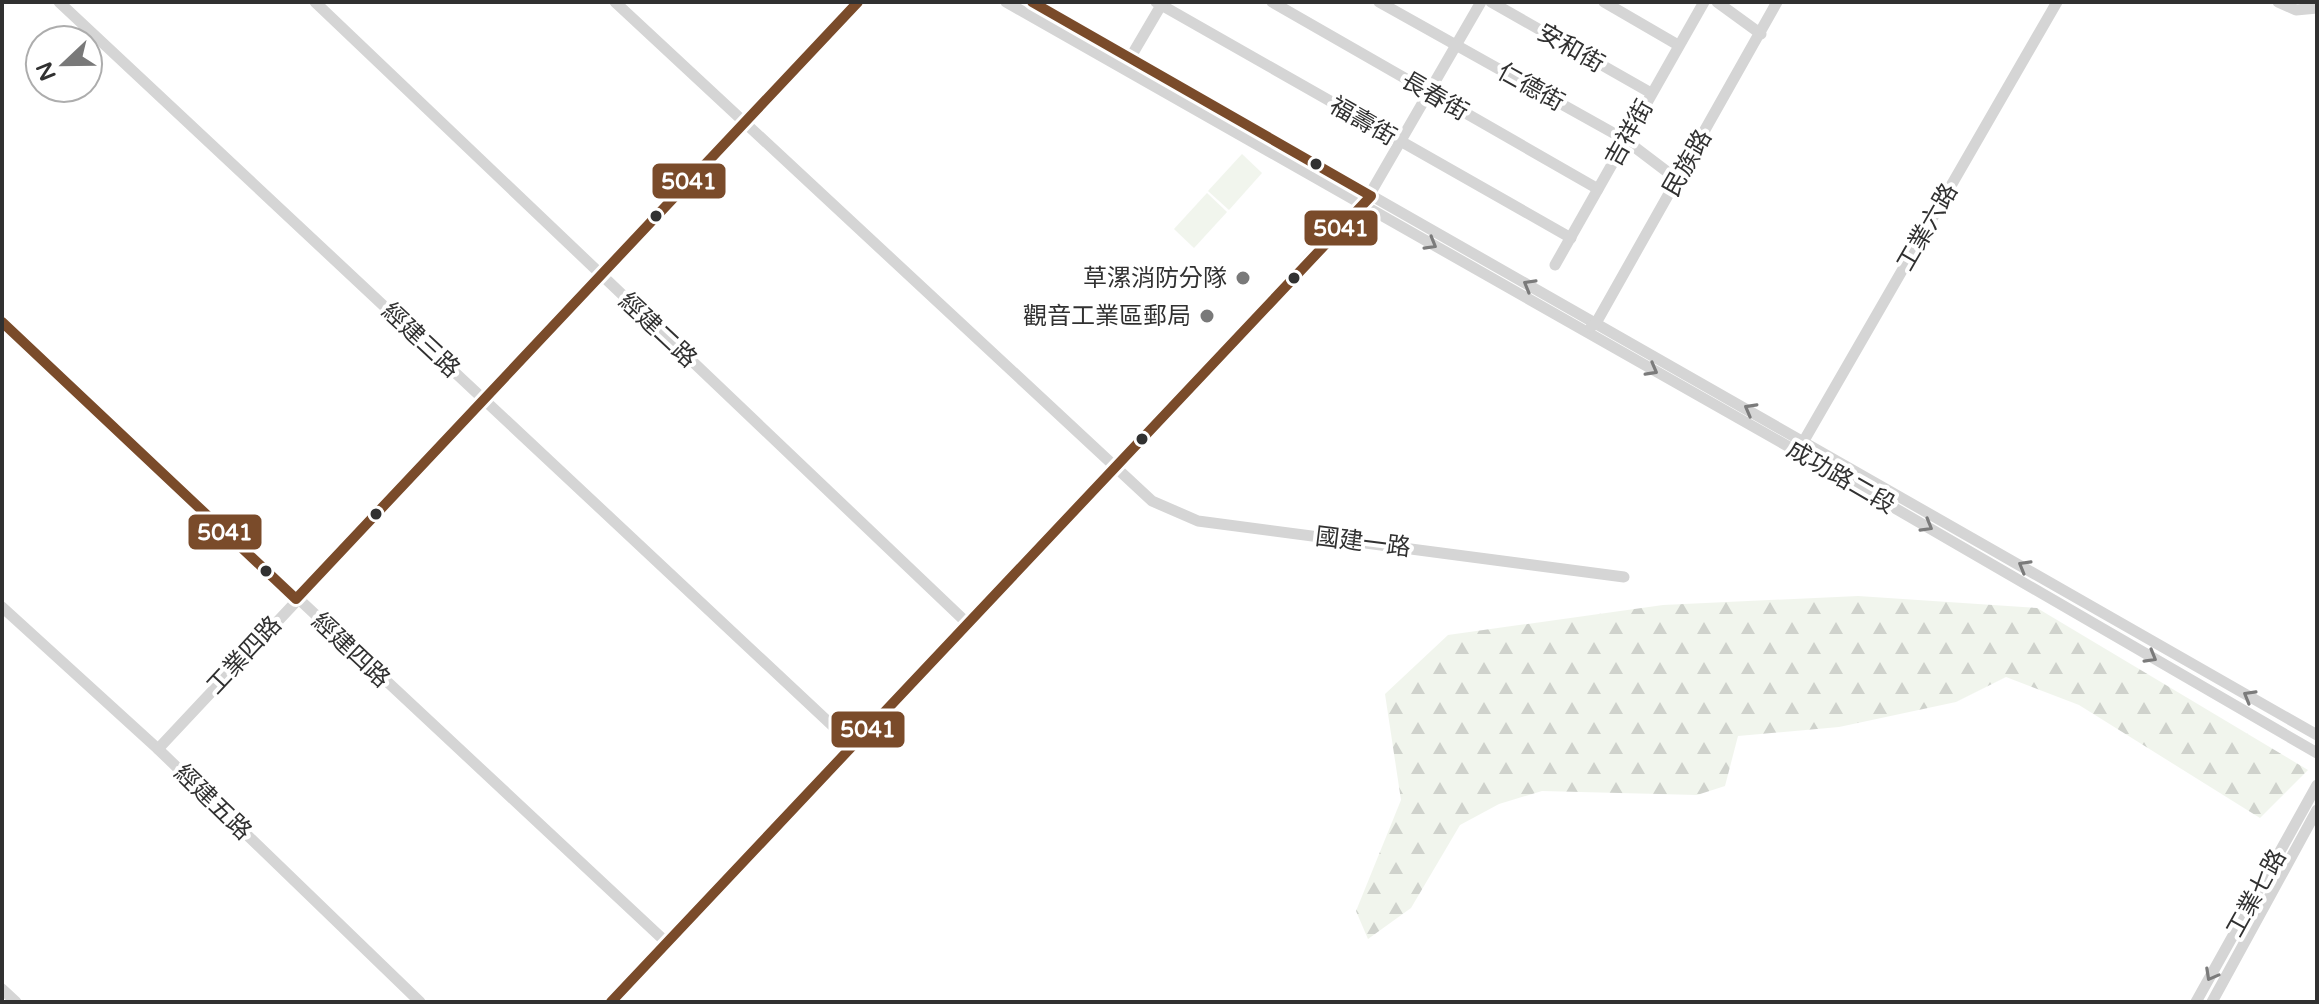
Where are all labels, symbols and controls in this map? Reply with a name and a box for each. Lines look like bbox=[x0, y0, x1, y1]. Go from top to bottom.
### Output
street label: 安和街 bbox=[1532, 18, 1609, 79]
north arrow bbox=[24, 24, 104, 104]
street label: 仁德街 bbox=[1492, 57, 1569, 118]
text: N bbox=[31, 58, 62, 84]
street label: 長春街 bbox=[1396, 66, 1473, 127]
street label: 福壽街 bbox=[1324, 91, 1401, 152]
street label: 吉祥街 bbox=[1599, 95, 1660, 172]
street label: 民族路 bbox=[1657, 125, 1718, 202]
unlabelled marker bbox=[1308, 156, 1324, 172]
line badge: 5041 bbox=[651, 162, 727, 200]
text: 5041 bbox=[661, 169, 717, 195]
street label: 工業六路 bbox=[1891, 178, 1964, 276]
unlabelled marker bbox=[648, 208, 664, 224]
line badge: 5041 bbox=[1303, 209, 1379, 247]
text: 5041 bbox=[1313, 216, 1369, 242]
one-way arrow bbox=[1422, 234, 1437, 250]
place label: 草漯消防分隊 bbox=[1083, 264, 1227, 293]
marker: 草漯消防分隊 bbox=[1234, 269, 1252, 287]
unlabelled marker bbox=[1286, 270, 1302, 286]
one-way arrow bbox=[1523, 279, 1537, 295]
street label: 經建二路 bbox=[613, 287, 703, 374]
street label: 經建三路 bbox=[376, 297, 466, 384]
place label: 觀音工業區郵局 bbox=[1023, 302, 1191, 331]
marker: 觀音工業區郵局 bbox=[1198, 307, 1216, 325]
one-way arrow bbox=[1643, 360, 1658, 376]
one-way arrow bbox=[1744, 403, 1759, 419]
unlabelled marker bbox=[1134, 431, 1150, 447]
street label: 成功路二段 bbox=[1782, 435, 1900, 520]
unlabelled marker bbox=[368, 506, 384, 522]
line badge: 5041 bbox=[187, 513, 263, 551]
one-way arrow bbox=[1918, 516, 1932, 532]
text: 5041 bbox=[197, 520, 253, 546]
street label: 國建一路 bbox=[1314, 522, 1412, 563]
one-way arrow bbox=[2018, 560, 2033, 576]
unlabelled marker bbox=[258, 563, 274, 579]
street label: 經建四路 bbox=[306, 607, 396, 694]
street label: 工業四路 bbox=[201, 610, 288, 700]
one-way arrow bbox=[2143, 647, 2157, 663]
one-way arrow bbox=[2244, 690, 2258, 706]
line badge: 5041 bbox=[830, 710, 906, 749]
text: 5041 bbox=[840, 717, 896, 743]
street label: 經建五路 bbox=[168, 759, 257, 846]
street label: 工業七路 bbox=[2220, 844, 2292, 942]
one-way arrow bbox=[2205, 967, 2220, 981]

